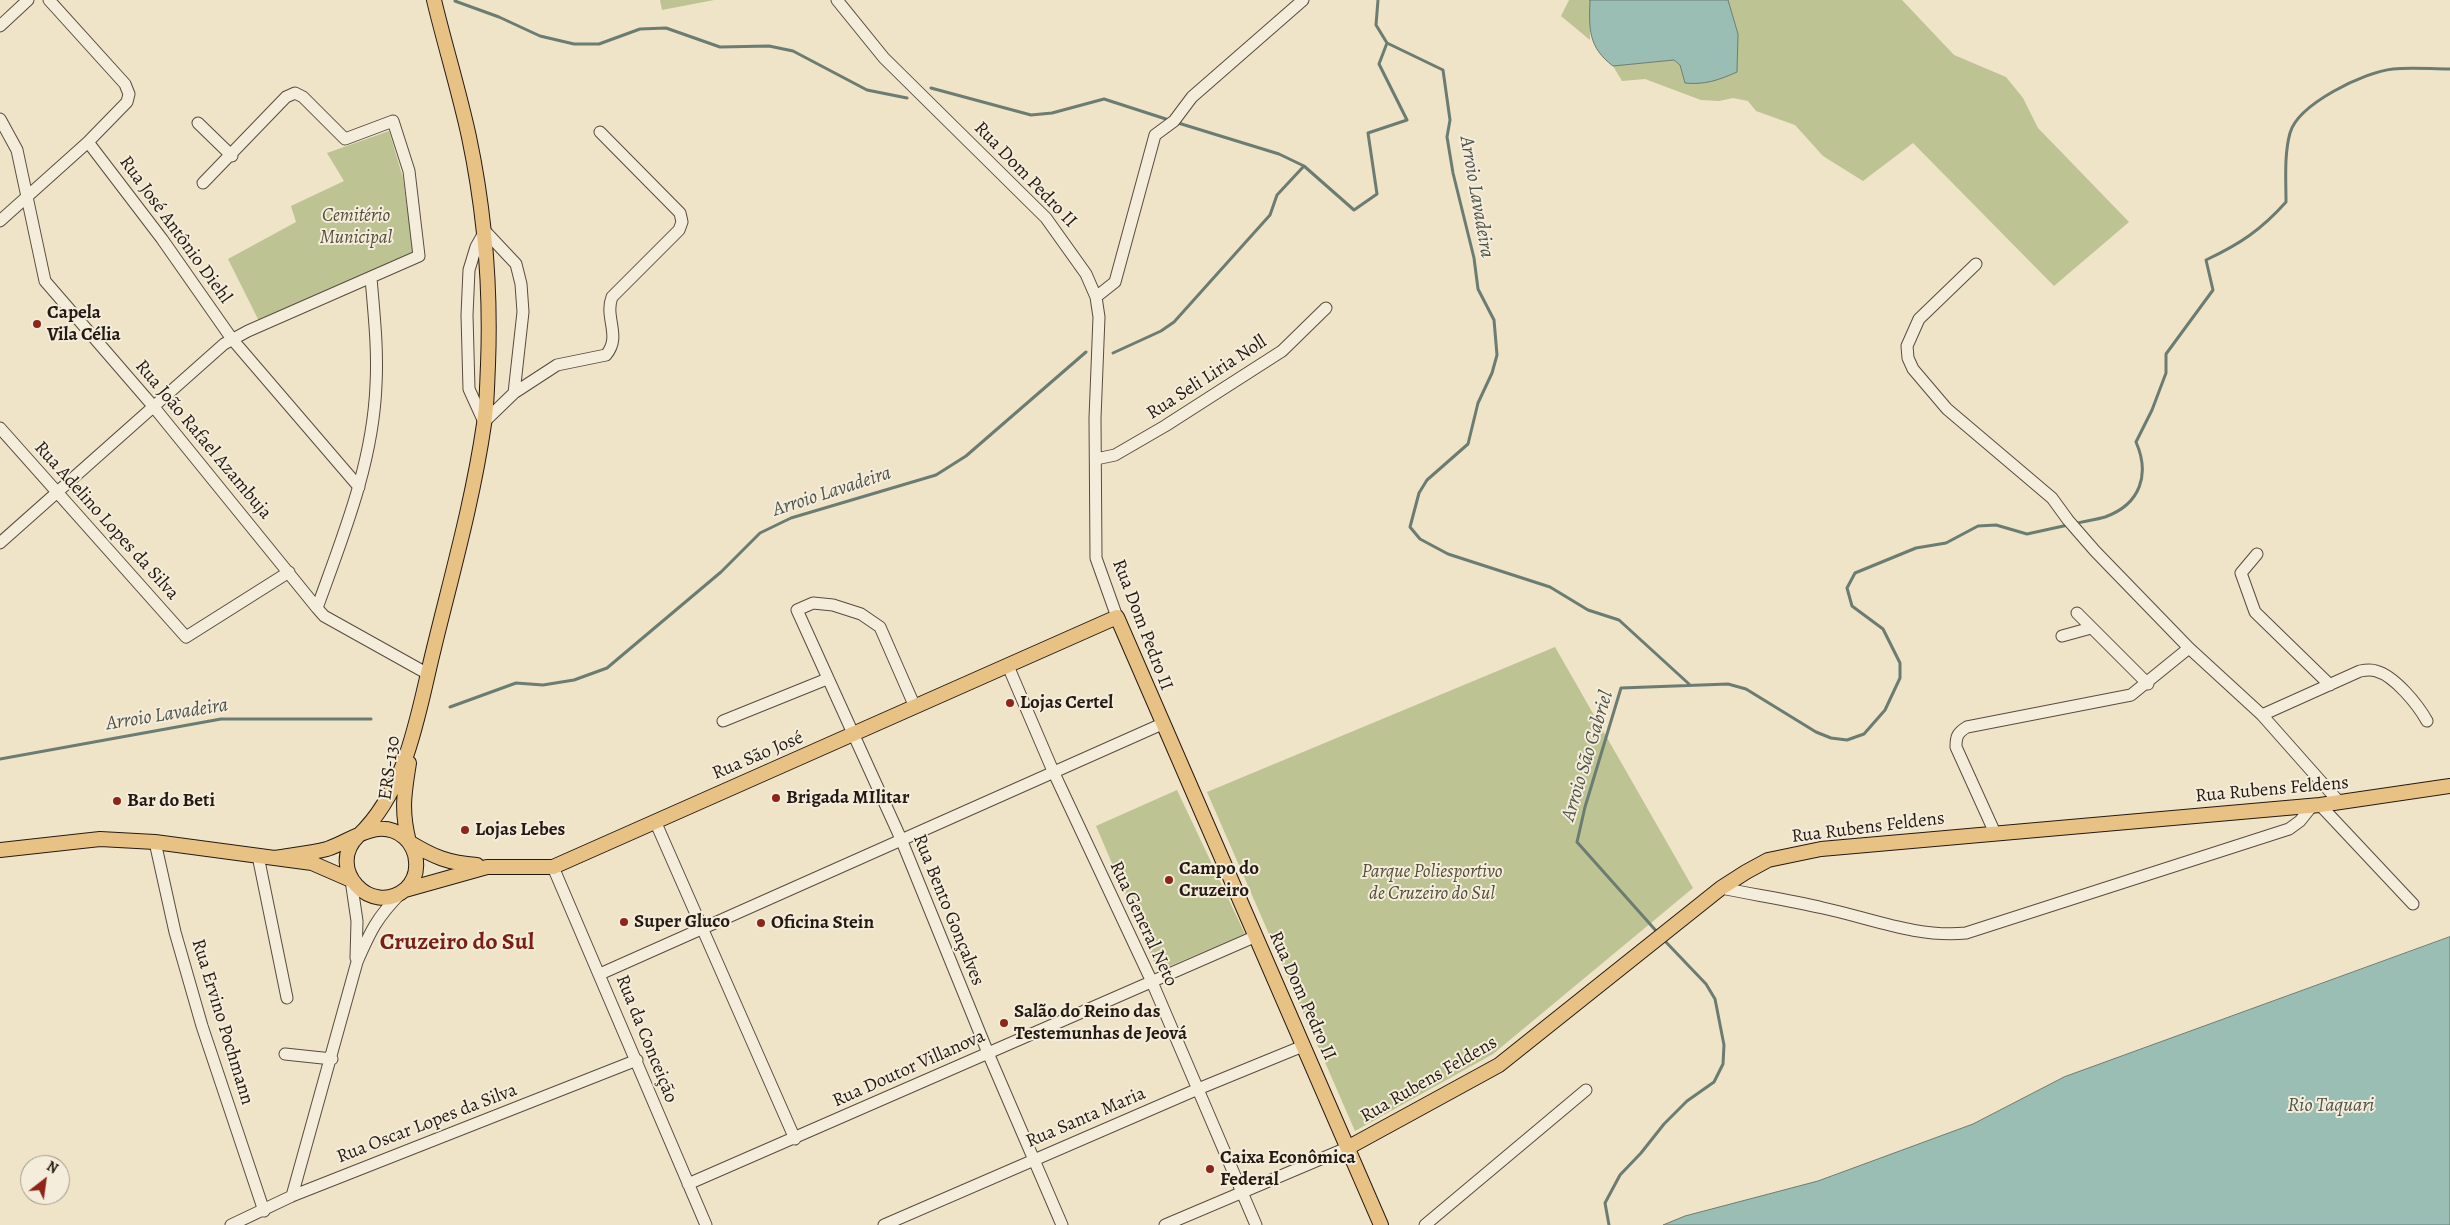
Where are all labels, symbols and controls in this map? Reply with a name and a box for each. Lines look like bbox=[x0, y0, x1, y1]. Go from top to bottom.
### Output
street label: Rua Dom Pedro II bbox=[969, 117, 1081, 233]
water label: Arroio Lavadeira bbox=[1453, 134, 1499, 260]
street label: Rua José Antônio Diehl bbox=[114, 152, 236, 308]
park label: Cemitério Municipal bbox=[320, 205, 392, 249]
place label: Capela Vila Célia bbox=[47, 302, 121, 346]
marker: Capela Vila Célia bbox=[31, 318, 43, 330]
street label: Rua Seli Liria Noll bbox=[1143, 331, 1271, 425]
street label: Rua João Rafael Azambuja bbox=[130, 356, 276, 524]
street label: Rua Adelino Lopes da Silva bbox=[29, 437, 183, 605]
water label: Arroio Lavadeira bbox=[770, 462, 894, 522]
street label: Rua Dom Pedro II bbox=[1107, 556, 1177, 694]
water label: Arroio São Gabriel bbox=[1557, 688, 1619, 824]
place label: Lojas Certel bbox=[1020, 692, 1113, 714]
water label: Arroio Lavadeira bbox=[104, 694, 230, 736]
marker: Lojas Certel bbox=[1004, 697, 1016, 709]
street label: Rua São José bbox=[709, 727, 807, 785]
street label: ERS-130 bbox=[374, 734, 406, 802]
street label: Rua Rubens Feldens bbox=[2194, 772, 2350, 808]
place label: Brigada MIlitar bbox=[786, 787, 910, 809]
place label: Bar do Beti bbox=[127, 790, 215, 812]
marker: Brigada MIlitar bbox=[770, 792, 782, 804]
marker: Bar do Beti bbox=[111, 795, 123, 807]
street label: Rua Rubens Feldens bbox=[1790, 807, 1946, 849]
place label: Lojas Lebes bbox=[475, 819, 565, 841]
marker: Lojas Lebes bbox=[459, 824, 471, 836]
street label: Rua Bento Gonçalves bbox=[907, 831, 989, 989]
street label: Rua General Neto bbox=[1104, 858, 1182, 990]
place label: Campo do Cruzeiro bbox=[1179, 858, 1259, 902]
park label: Parque Poliesportivo de Cruzeiro do Sul bbox=[1362, 861, 1502, 905]
marker: Campo do Cruzeiro bbox=[1163, 874, 1175, 886]
place label: Super Gluco bbox=[634, 911, 730, 933]
place label: Oficina Stein bbox=[771, 912, 874, 934]
marker: Super Gluco bbox=[618, 916, 630, 928]
marker: Oficina Stein bbox=[755, 917, 767, 929]
street label: Rua Dom Pedro II bbox=[1263, 928, 1341, 1064]
district label: Cruzeiro do Sul bbox=[380, 929, 534, 957]
street label: Rua Ervino Pochmann bbox=[186, 936, 258, 1108]
street label: Rua da Conceição bbox=[610, 972, 682, 1106]
place label: Salão do Reino das Testemunhas de Jeová bbox=[1014, 1001, 1187, 1045]
marker: Salão do Reino das Testemunhas de Jeová bbox=[998, 1017, 1010, 1029]
street label: Rua Doutor Villanova bbox=[829, 1025, 989, 1113]
street label: Rua Rubens Feldens bbox=[1357, 1032, 1501, 1128]
street label: Rua Oscar Lopes da Silva bbox=[334, 1079, 520, 1169]
street label: Rua Santa Maria bbox=[1023, 1082, 1149, 1154]
water label: Rio Taquari bbox=[2288, 1094, 2374, 1118]
place label: Caixa Econômica Federal bbox=[1220, 1147, 1356, 1191]
north arrow bbox=[20, 1155, 70, 1205]
text: N bbox=[43, 1157, 61, 1178]
marker: Caixa Econômica Federal bbox=[1204, 1163, 1216, 1175]

